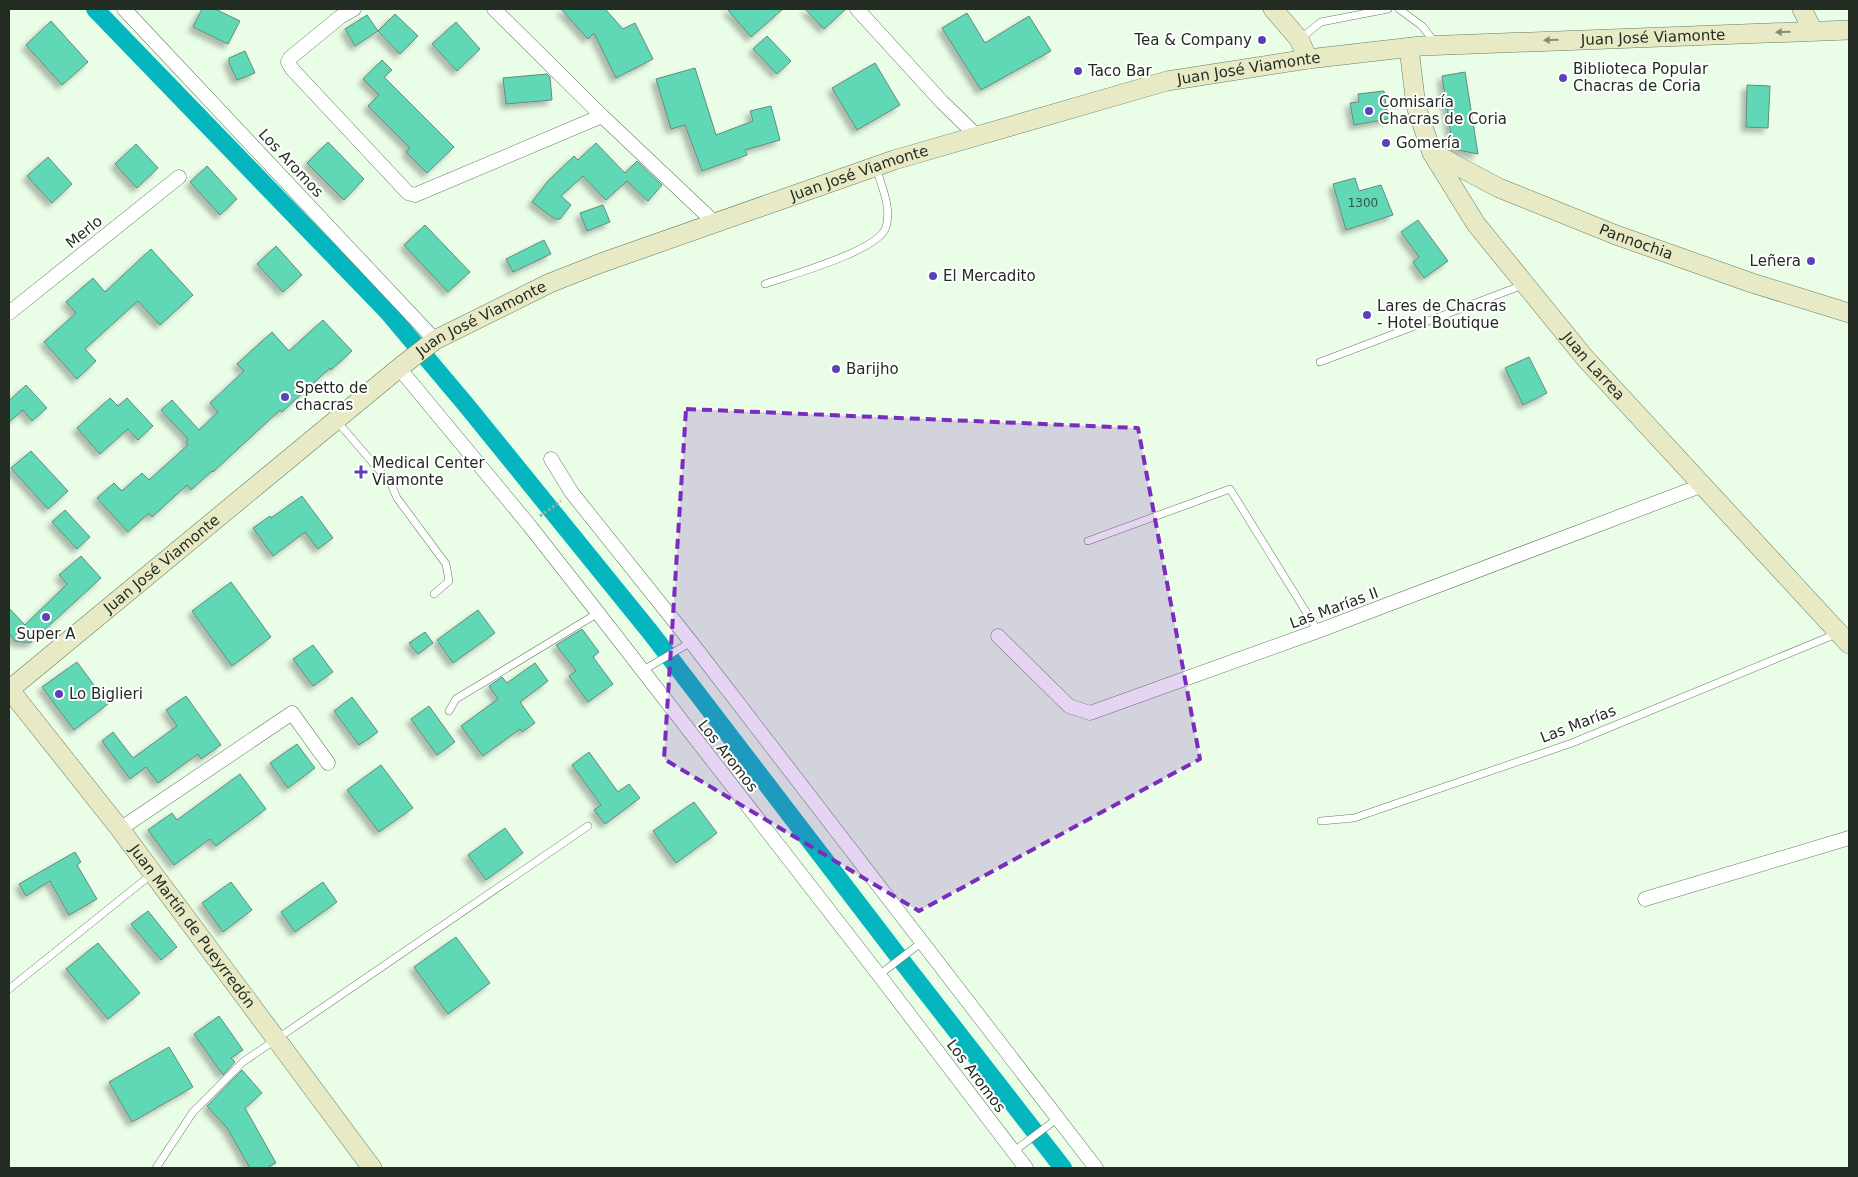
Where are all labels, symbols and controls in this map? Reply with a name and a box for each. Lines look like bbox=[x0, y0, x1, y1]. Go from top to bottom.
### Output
street label: Juan José Viamonte bbox=[1579, 26, 1726, 49]
one-way arrow bbox=[1775, 28, 1791, 36]
place label: Tea & Company bbox=[1133, 31, 1252, 49]
marker: Tea & Company bbox=[1256, 34, 1268, 46]
one-way arrow bbox=[1542, 37, 1558, 45]
street label: Juan José Viamonte bbox=[1175, 49, 1321, 88]
place label: Biblioteca Popular Chacras de Coria bbox=[1573, 60, 1709, 95]
place label: Taco Bar bbox=[1087, 62, 1153, 80]
marker: Taco Bar bbox=[1072, 65, 1084, 77]
marker: Biblioteca Popular Chacras de Coria bbox=[1557, 72, 1569, 84]
place label: Comisaría Chacras de Coria bbox=[1379, 93, 1507, 128]
marker: Comisaría Chacras de Coria bbox=[1363, 105, 1375, 117]
street label: Los Aromos bbox=[255, 125, 327, 201]
place label: Gomería bbox=[1396, 134, 1460, 152]
marker: Gomería bbox=[1380, 137, 1392, 149]
street label: Juan José Viamonte bbox=[787, 142, 930, 205]
house number: 1300 bbox=[1348, 196, 1378, 210]
street label: Merlo bbox=[62, 212, 106, 252]
street label: Pannochia bbox=[1597, 220, 1675, 263]
place label: Leñera bbox=[1750, 252, 1801, 270]
marker: Leñera bbox=[1805, 255, 1817, 267]
place label: El Mercadito bbox=[943, 267, 1036, 285]
marker: El Mercadito bbox=[927, 270, 939, 282]
street label: Juan José Viamonte bbox=[412, 277, 549, 361]
place label: Lares de Chacras - Hotel Boutique bbox=[1377, 297, 1506, 332]
marker: Lares de Chacras - Hotel Boutique bbox=[1361, 309, 1373, 321]
street label: Juan Larrea bbox=[1558, 328, 1628, 404]
place label: Barijho bbox=[846, 360, 899, 378]
marker: Barijho bbox=[830, 363, 842, 375]
place label: Spetto de chacras bbox=[295, 379, 368, 414]
marker: Spetto de chacras bbox=[279, 391, 291, 403]
place label: Medical Center Viamonte bbox=[372, 454, 486, 489]
marker: Medical Center Viamonte bbox=[354, 465, 368, 479]
street label: Juan José Viamonte bbox=[99, 511, 223, 618]
street label: Las Marías II bbox=[1287, 584, 1381, 632]
marker: Super A bbox=[40, 611, 52, 623]
place label: Super A bbox=[17, 625, 76, 643]
place label: Lo Biglieri bbox=[69, 685, 143, 703]
marker: Lo Biglieri bbox=[53, 688, 65, 700]
street label: Las Marías bbox=[1538, 701, 1619, 747]
street label: Los Aromos bbox=[694, 716, 762, 796]
street label: Juan Martín de Pueyrredón bbox=[125, 840, 259, 1012]
street label: Los Aromos bbox=[943, 1036, 1009, 1116]

